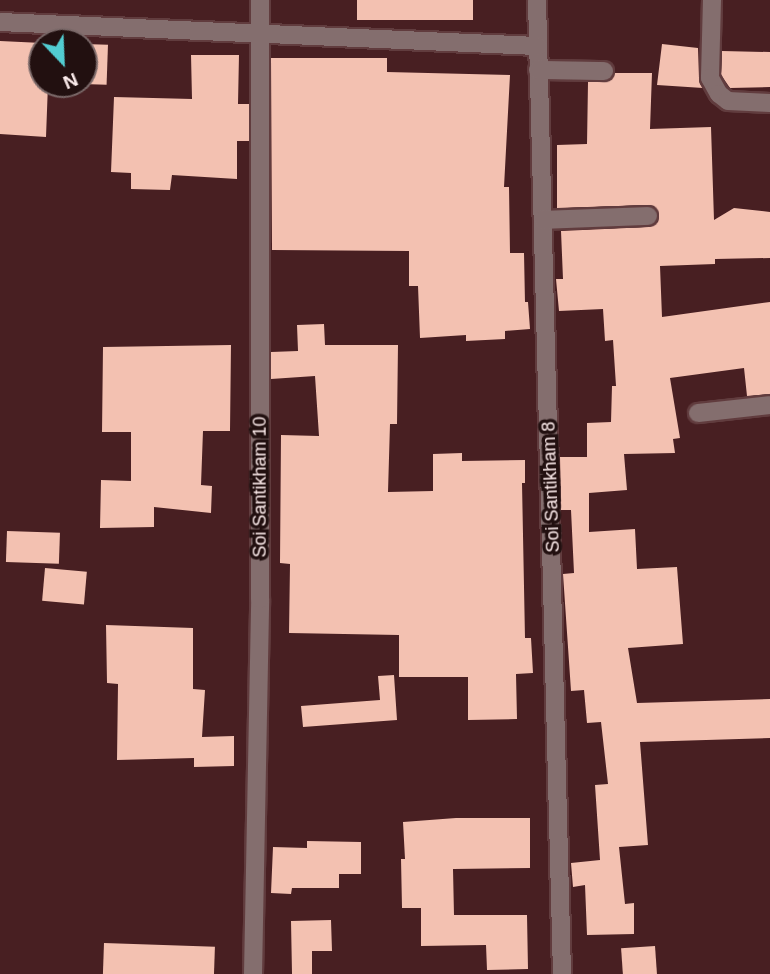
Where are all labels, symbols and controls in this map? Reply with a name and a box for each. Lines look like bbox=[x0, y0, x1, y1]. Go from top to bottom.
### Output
north arrow bbox=[28, 28, 98, 98]
text: N bbox=[60, 69, 81, 93]
street label: Soi Santikham 10 bbox=[249, 416, 271, 558]
street label: Soi Santikham 8 bbox=[538, 421, 564, 553]

